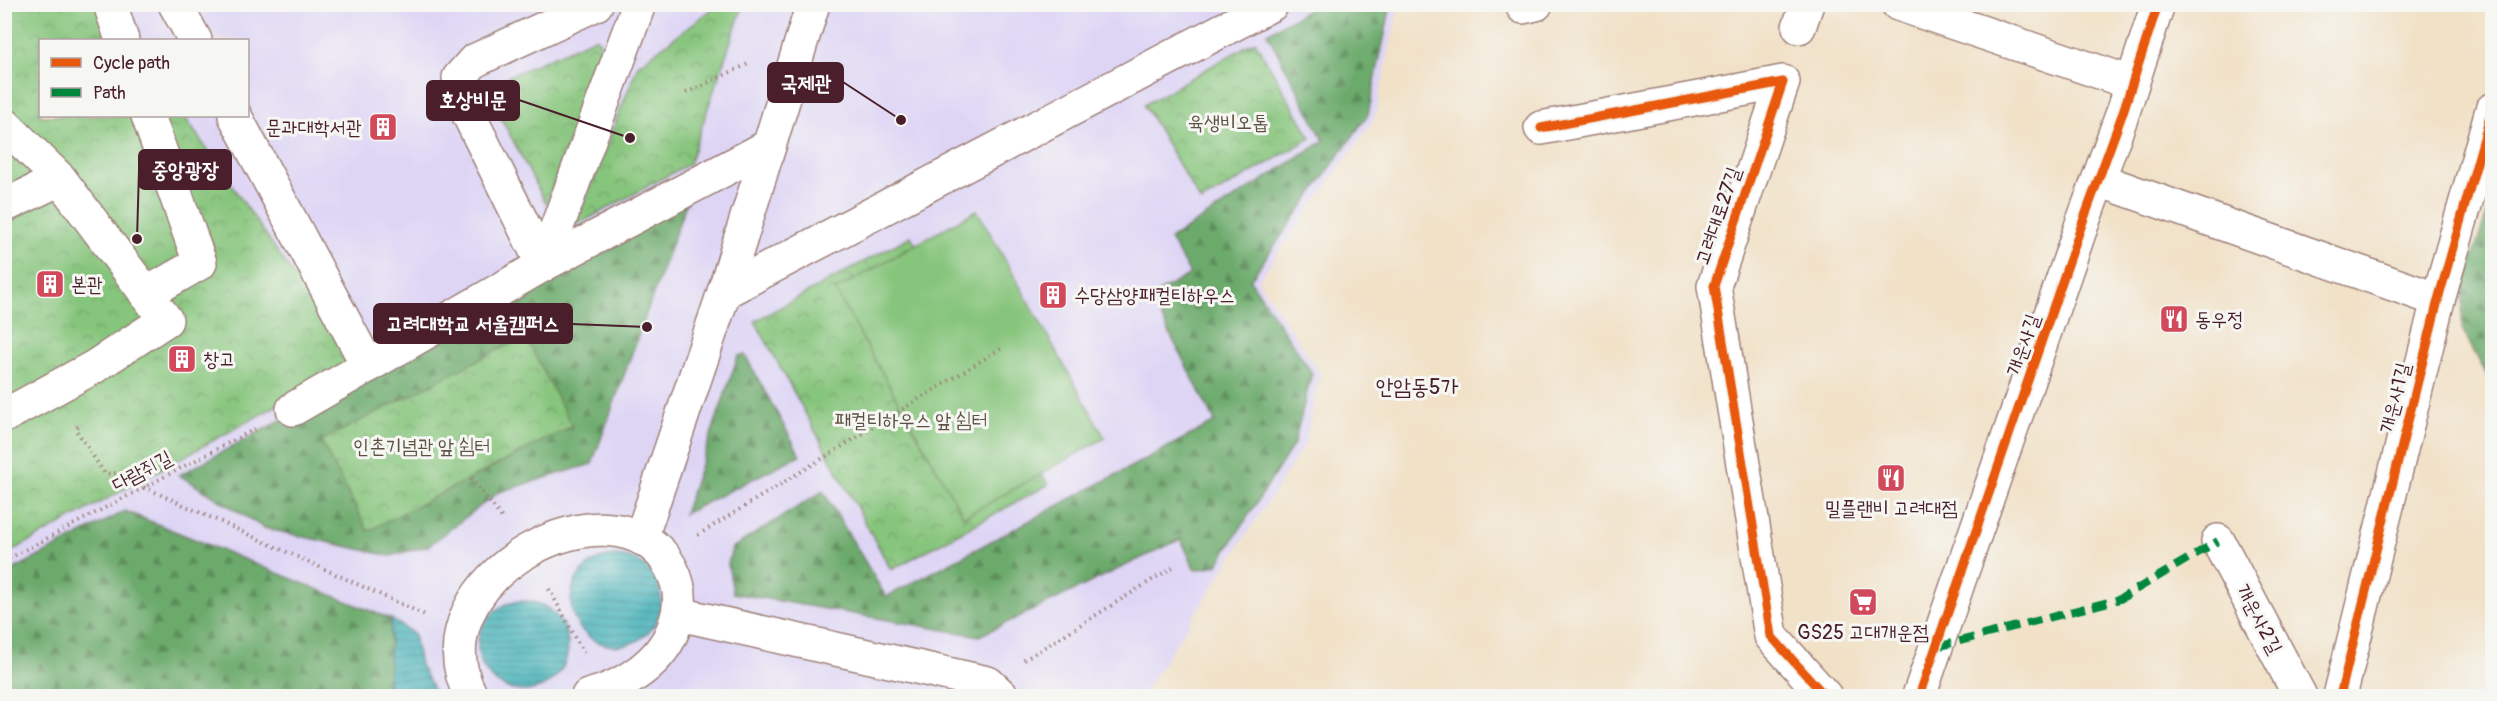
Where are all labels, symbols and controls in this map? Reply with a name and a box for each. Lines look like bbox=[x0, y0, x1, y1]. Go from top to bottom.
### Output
legend bbox=[39, 39, 249, 117]
text: Cycle path bbox=[93, 52, 170, 75]
callout: 국제관 bbox=[768, 63, 843, 102]
text: 국제관 bbox=[781, 70, 831, 97]
callout: 호상비문 bbox=[427, 81, 519, 120]
text: Path bbox=[93, 82, 126, 105]
text: 호상비문 bbox=[439, 87, 507, 114]
park label: 육생비오톱 bbox=[1188, 110, 1268, 135]
building icon: 문과대학서관 bbox=[367, 111, 399, 143]
place label: 문과대학서관 bbox=[265, 115, 362, 140]
callout: 중앙광장 bbox=[139, 150, 231, 189]
text: 중앙광장 bbox=[151, 157, 219, 184]
street label: 고려대로27길 bbox=[1690, 164, 1746, 268]
building icon: 본관 bbox=[34, 268, 66, 300]
place label: 본관 bbox=[71, 272, 103, 297]
building icon: 수당삼양패컬티하우스 bbox=[1037, 279, 1069, 311]
place label: 수당삼양패컬티하우스 bbox=[1074, 283, 1235, 308]
restaurant icon: 동우정 bbox=[2158, 303, 2190, 335]
callout: 고려대학교 서울캠퍼스 bbox=[374, 304, 572, 343]
place label: 동우정 bbox=[2195, 307, 2243, 332]
street label: 개운사길 bbox=[2001, 310, 2045, 380]
text: 고려대학교 서울캠퍼스 bbox=[386, 311, 560, 338]
building icon: 창고 bbox=[166, 343, 198, 375]
place label: 창고 bbox=[203, 347, 235, 372]
street label: 개운사1길 bbox=[2374, 360, 2416, 436]
district label: 안암동5가 bbox=[1376, 373, 1459, 401]
park label: 패컬티하우스 앞 쉼터 bbox=[834, 408, 988, 433]
park label: 인촌기념관 앞 쉼터 bbox=[353, 434, 491, 459]
street label: 다람쥐길 bbox=[108, 445, 176, 497]
restaurant icon: 밀플랜비 고려대점 bbox=[1875, 462, 1907, 494]
place label: 밀플랜비 고려대점 bbox=[1824, 496, 1958, 521]
street label: 개운사2길 bbox=[2230, 580, 2288, 658]
supermarket icon: GS25 고대개운점 bbox=[1847, 586, 1879, 618]
place label: GS25 고대개운점 bbox=[1797, 620, 1929, 645]

